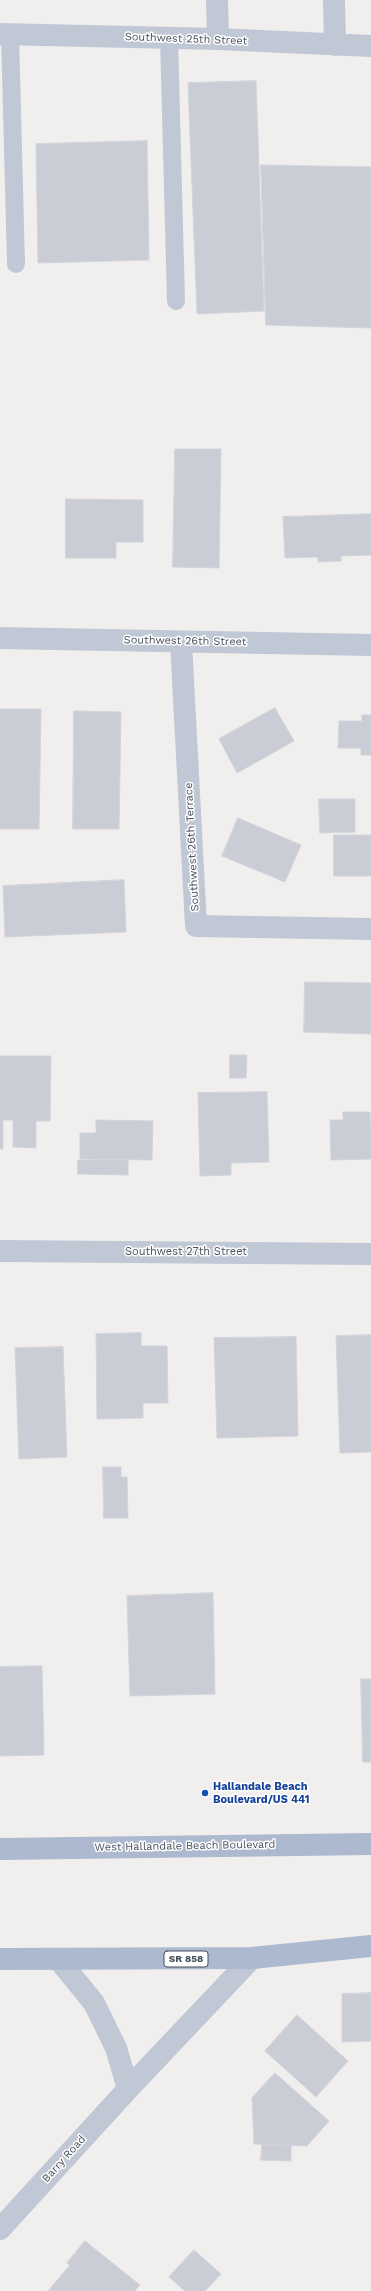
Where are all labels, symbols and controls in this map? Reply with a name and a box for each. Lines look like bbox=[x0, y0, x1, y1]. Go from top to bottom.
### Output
street label: Southwest 25th Street bbox=[125, 30, 247, 48]
street label: Southwest 26th Street bbox=[124, 633, 246, 649]
street label: Southwest 26th Terrace bbox=[182, 782, 202, 912]
street label: Southwest 27th Street bbox=[125, 1245, 247, 1259]
place label: Hallandale Beach Boulevard/US 441 bbox=[213, 1780, 310, 1806]
marker: Hallandale Beach Boulevard/US 441 bbox=[200, 1788, 210, 1798]
street label: West Hallandale Beach Boulevard bbox=[94, 1838, 276, 1854]
road number: SR 858 bbox=[164, 1951, 208, 1967]
street label: Barry Road bbox=[39, 2133, 89, 2185]

